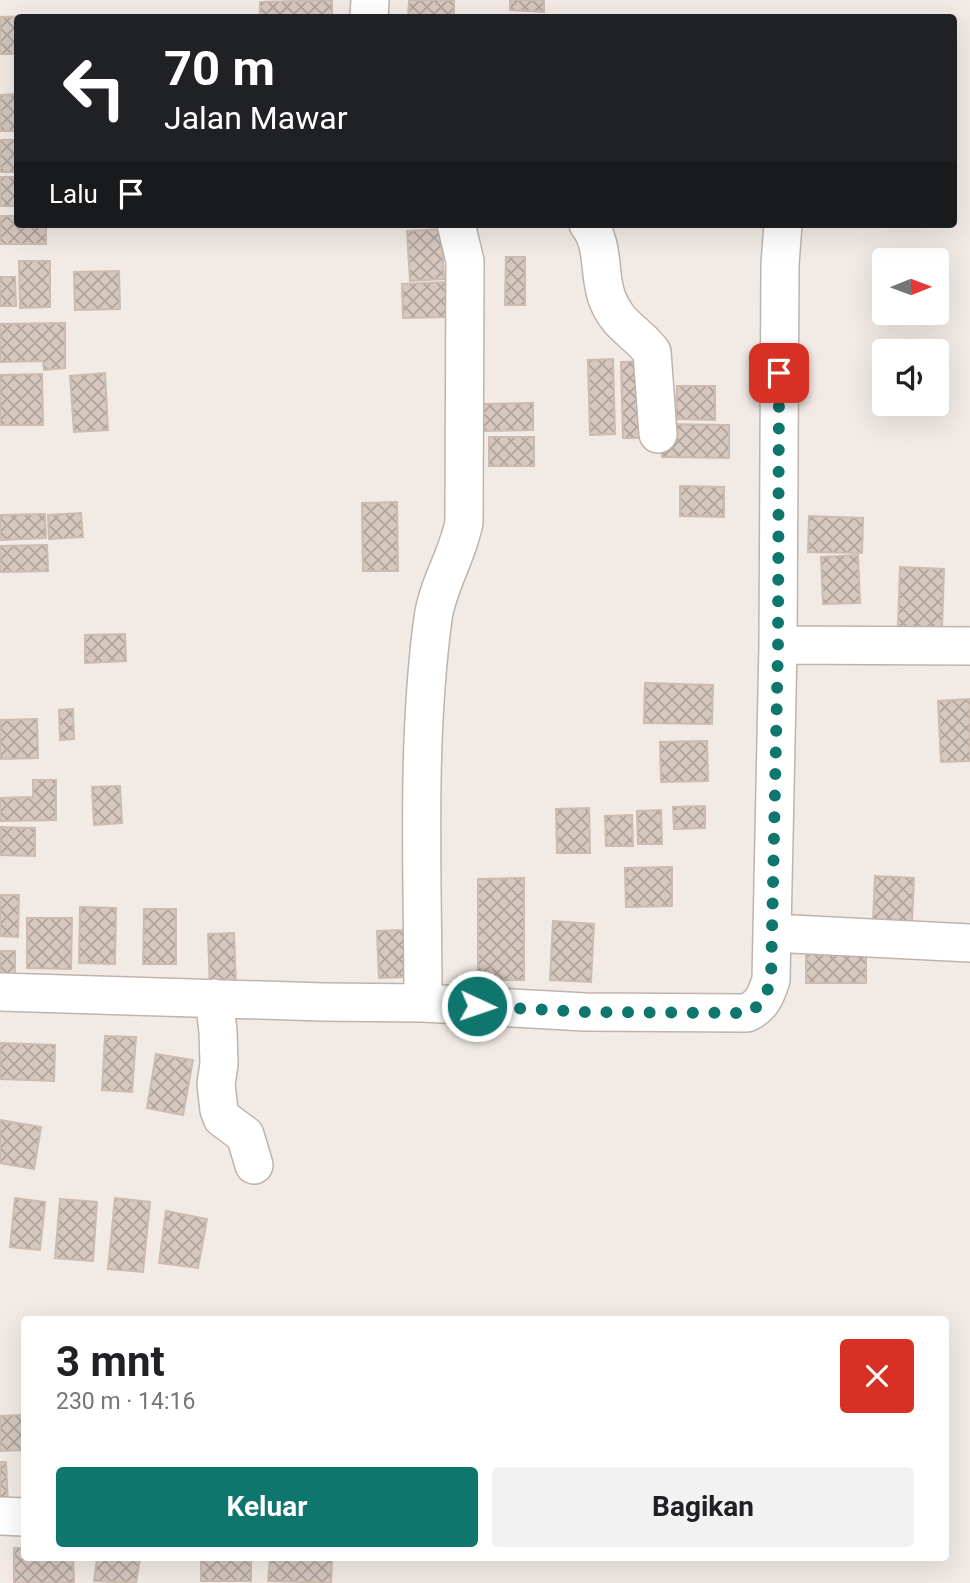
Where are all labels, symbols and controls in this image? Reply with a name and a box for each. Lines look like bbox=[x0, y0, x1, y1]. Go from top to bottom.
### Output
text: 70 m bbox=[164, 40, 275, 97]
icon: left bbox=[49, 42, 140, 133]
text: Jalan Mawar bbox=[164, 99, 348, 137]
icon: arrive bbox=[112, 175, 150, 213]
text: Lalu bbox=[49, 179, 98, 209]
north arrow bbox=[872, 248, 948, 326]
map controls bbox=[872, 248, 949, 416]
button: sound bbox=[872, 339, 949, 416]
pin bbox=[749, 343, 809, 403]
icon: arrive bbox=[760, 354, 798, 392]
position arrow bbox=[440, 969, 514, 1043]
text: 3 mnt bbox=[56, 1337, 165, 1386]
button: close bbox=[840, 1339, 914, 1413]
text: 230 m · 14:16 bbox=[56, 1388, 195, 1415]
button: Keluar bbox=[56, 1467, 478, 1547]
button: Bagikan bbox=[492, 1467, 914, 1547]

